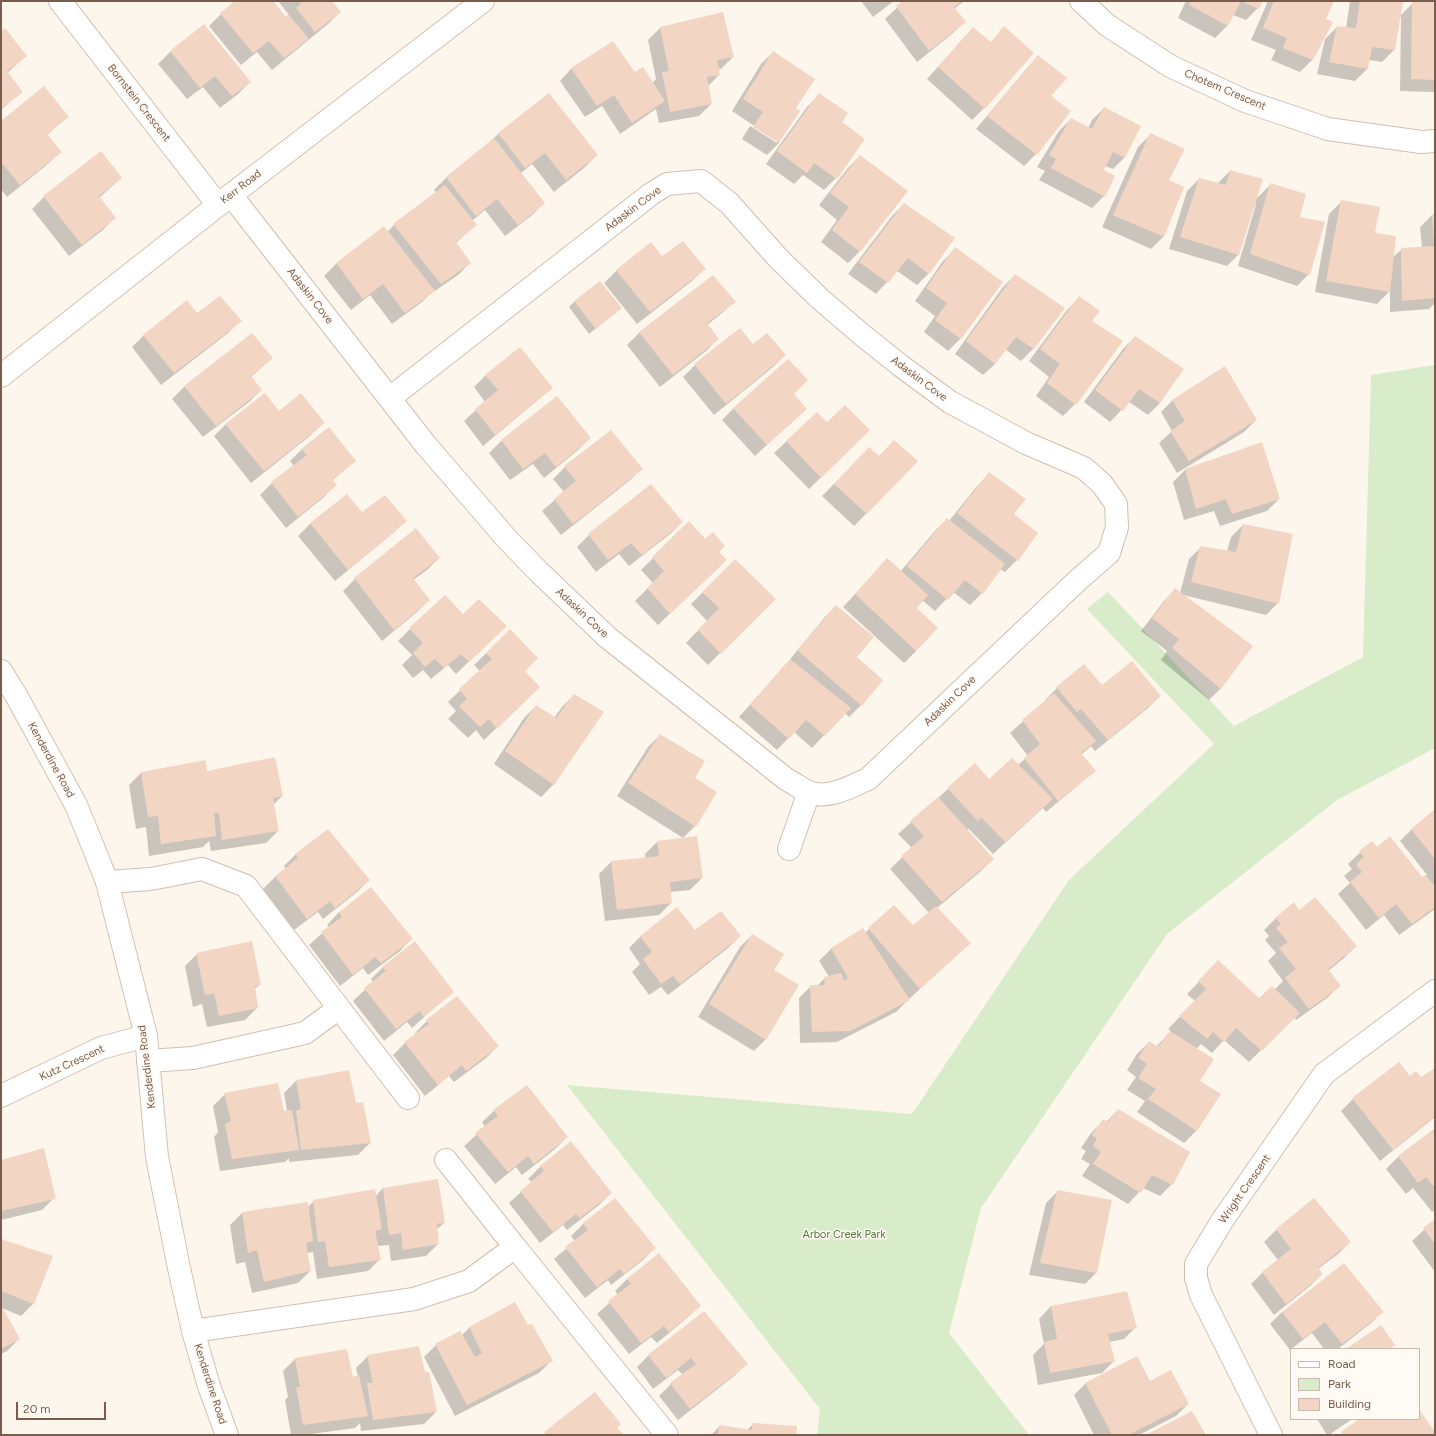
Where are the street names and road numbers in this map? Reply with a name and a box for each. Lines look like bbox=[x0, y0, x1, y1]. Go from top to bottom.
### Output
street label: Bornstein Crescent bbox=[105, 62, 173, 144]
street label: Chotem Crescent bbox=[1182, 67, 1268, 113]
street label: Kerr Road bbox=[218, 167, 264, 207]
street label: Adaskin Cove bbox=[602, 184, 664, 234]
street label: Adaskin Cove bbox=[284, 266, 336, 326]
street label: Adaskin Cove bbox=[888, 354, 950, 404]
street label: Adaskin Cove bbox=[553, 585, 611, 641]
street label: Adaskin Cove bbox=[921, 673, 979, 729]
street label: Kenderdine Road bbox=[25, 720, 77, 800]
street label: Kenderdine Road bbox=[135, 1024, 159, 1110]
street label: Kutz Crescent bbox=[37, 1042, 107, 1084]
street label: Wright Crescent bbox=[1216, 1152, 1274, 1226]
street label: Kenderdine Road bbox=[191, 1342, 229, 1426]

